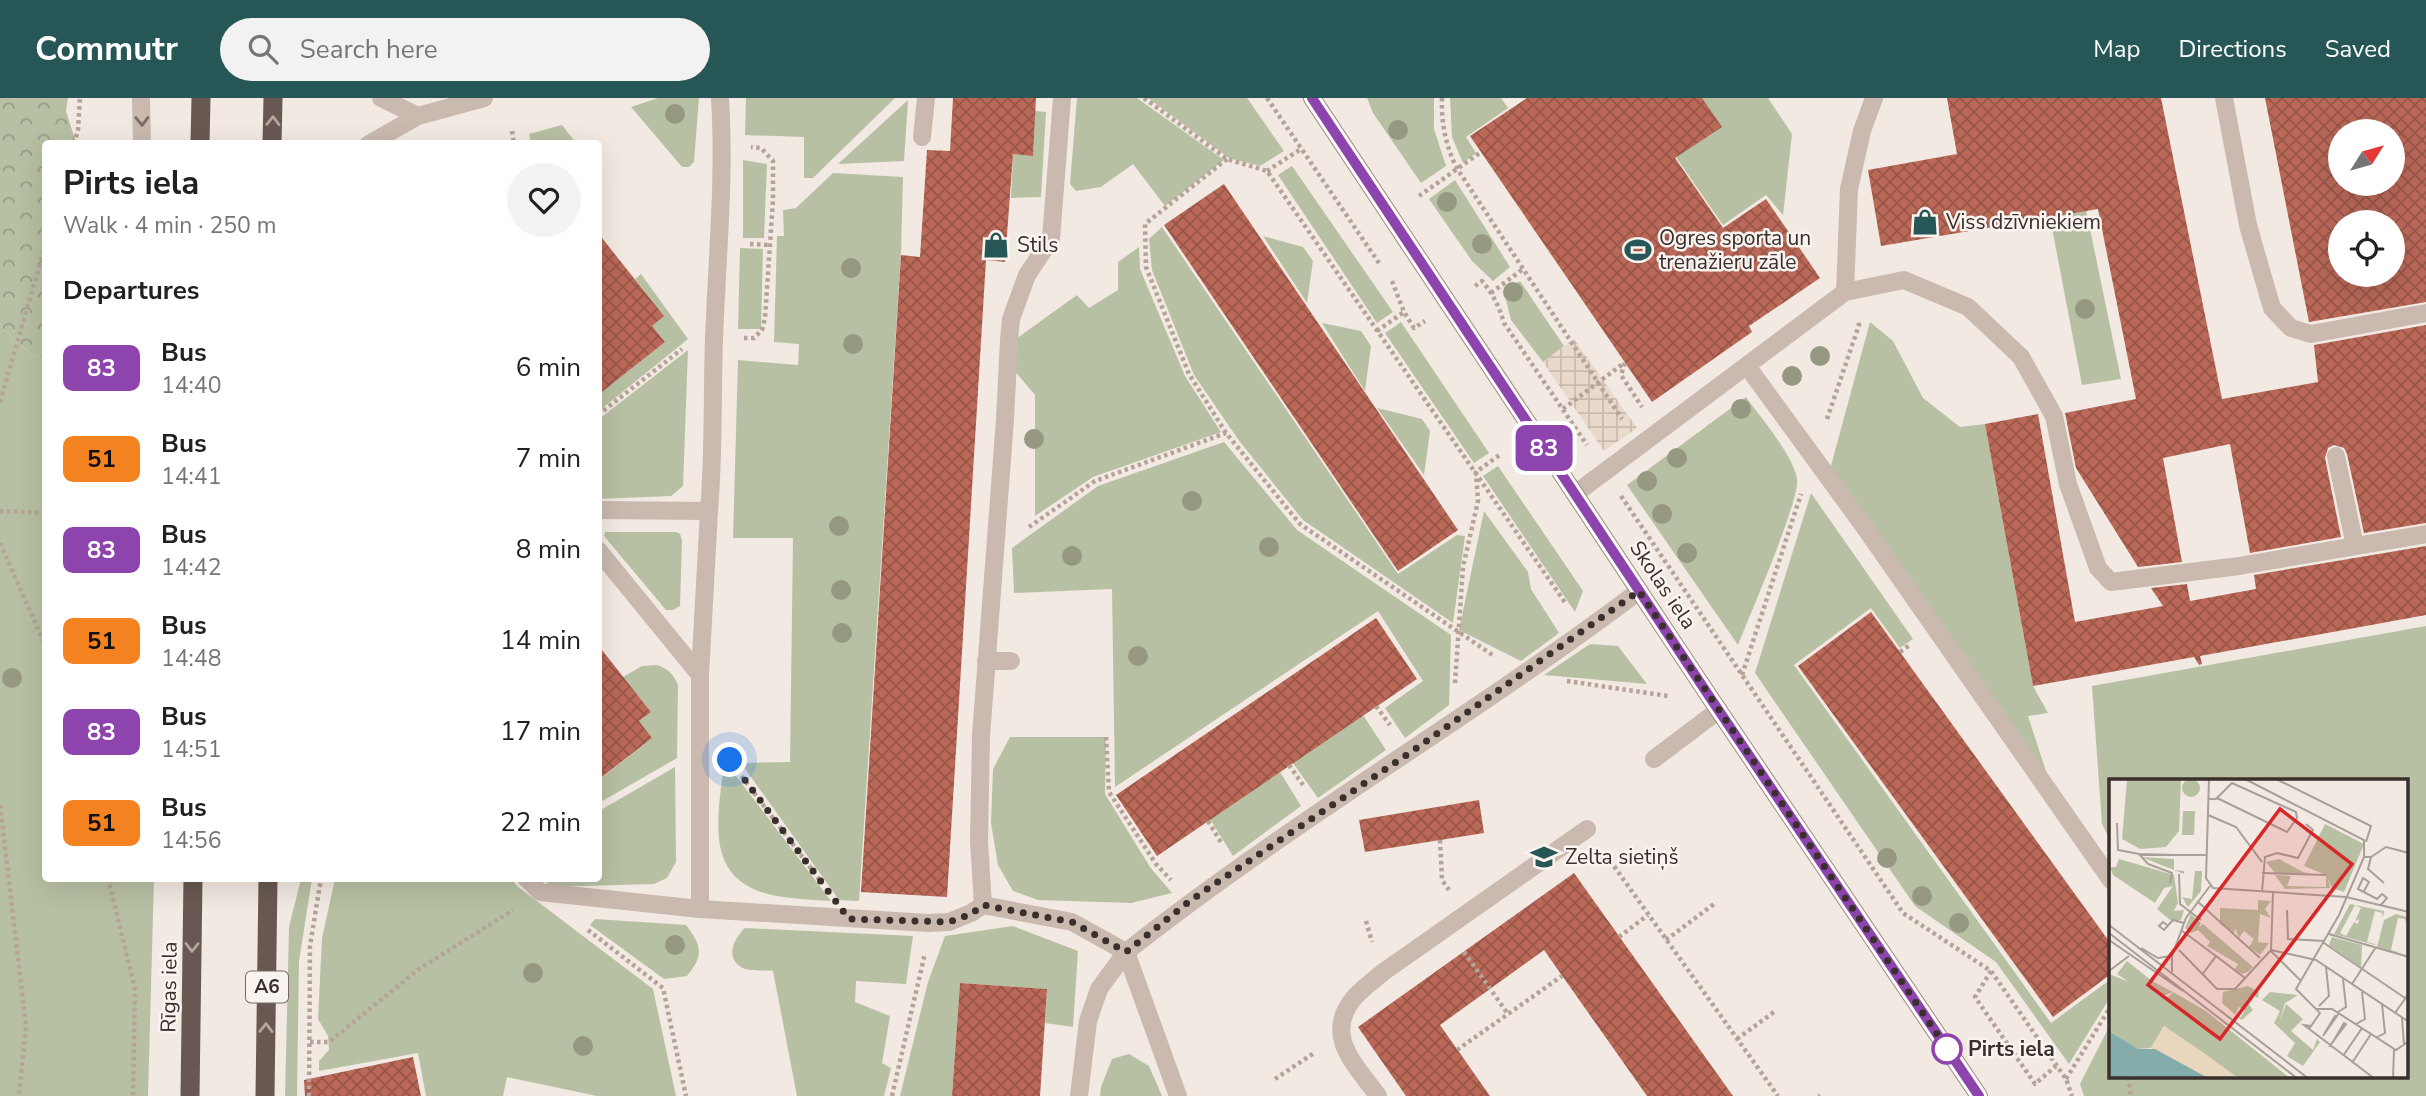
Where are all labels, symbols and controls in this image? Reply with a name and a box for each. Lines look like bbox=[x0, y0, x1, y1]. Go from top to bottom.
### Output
search box bbox=[220, 18, 710, 81]
text: Commutr bbox=[35, 27, 178, 72]
icon: search bbox=[244, 30, 282, 68]
text: Search here bbox=[300, 32, 438, 67]
text: Map bbox=[2093, 33, 2140, 65]
text: Directions bbox=[2178, 33, 2287, 65]
text: Saved bbox=[2325, 33, 2391, 65]
one-way arrow bbox=[265, 115, 280, 126]
one-way arrow bbox=[134, 116, 150, 127]
north arrow bbox=[2328, 119, 2404, 196]
map controls bbox=[2328, 119, 2405, 287]
text: Pirts iela bbox=[63, 161, 199, 206]
button: heart bbox=[507, 163, 581, 237]
shop icon: Viss dzīvniekiem bbox=[1910, 207, 1940, 237]
place label: Viss dzīvniekiem bbox=[1945, 208, 2101, 236]
text: Walk · 4 min · 250 m bbox=[63, 210, 276, 241]
button: locate bbox=[2328, 210, 2405, 287]
place label: Ogres sporta un trenažieru zāle bbox=[1659, 224, 1811, 276]
shop icon: Stils bbox=[981, 230, 1011, 260]
place label: Stils bbox=[1017, 231, 1058, 259]
sports icon: Ogres sporta un trenažieru zāle bbox=[1623, 235, 1653, 265]
text: Departures bbox=[63, 273, 199, 308]
text: Bus bbox=[161, 335, 207, 370]
text: 6 min bbox=[516, 350, 581, 385]
text: 83 bbox=[87, 352, 116, 384]
text: 14:40 bbox=[161, 370, 221, 401]
line badge: 83 bbox=[1512, 425, 1576, 471]
text: Bus bbox=[161, 426, 207, 461]
text: 83 bbox=[1530, 432, 1558, 464]
text: 7 min bbox=[516, 441, 581, 476]
text: 51 bbox=[87, 443, 116, 475]
text: 14:41 bbox=[161, 461, 221, 492]
text: Bus bbox=[161, 517, 207, 552]
text: 8 min bbox=[516, 532, 581, 567]
text: 83 bbox=[87, 534, 116, 566]
street label: Skolas iela bbox=[1623, 535, 1703, 635]
text: 14:42 bbox=[161, 552, 221, 583]
text: Bus bbox=[161, 608, 207, 643]
text: 14 min bbox=[500, 623, 581, 658]
text: 51 bbox=[87, 625, 116, 657]
text: 14:48 bbox=[161, 643, 221, 674]
text: Bus bbox=[161, 699, 207, 734]
text: 17 min bbox=[500, 714, 581, 749]
text: 83 bbox=[87, 716, 116, 748]
text: 14:51 bbox=[161, 734, 221, 765]
your location bbox=[712, 742, 747, 777]
inset map bbox=[2109, 779, 2408, 1079]
text: Bus bbox=[161, 790, 207, 825]
text: 22 min bbox=[500, 805, 581, 840]
text: 51 bbox=[87, 807, 116, 839]
text: 14:56 bbox=[161, 825, 221, 856]
school or university icon: Zelta sietiņš bbox=[1529, 842, 1559, 872]
place label: Zelta sietiņš bbox=[1565, 843, 1679, 871]
street label: Rīgas iela bbox=[154, 941, 184, 1033]
one-way arrow bbox=[184, 942, 200, 952]
road number: A6 bbox=[246, 972, 288, 1002]
one-way arrow bbox=[258, 1022, 274, 1033]
marker: Pirts iela bbox=[1932, 1034, 1962, 1064]
place label: Pirts iela bbox=[1968, 1035, 2055, 1063]

